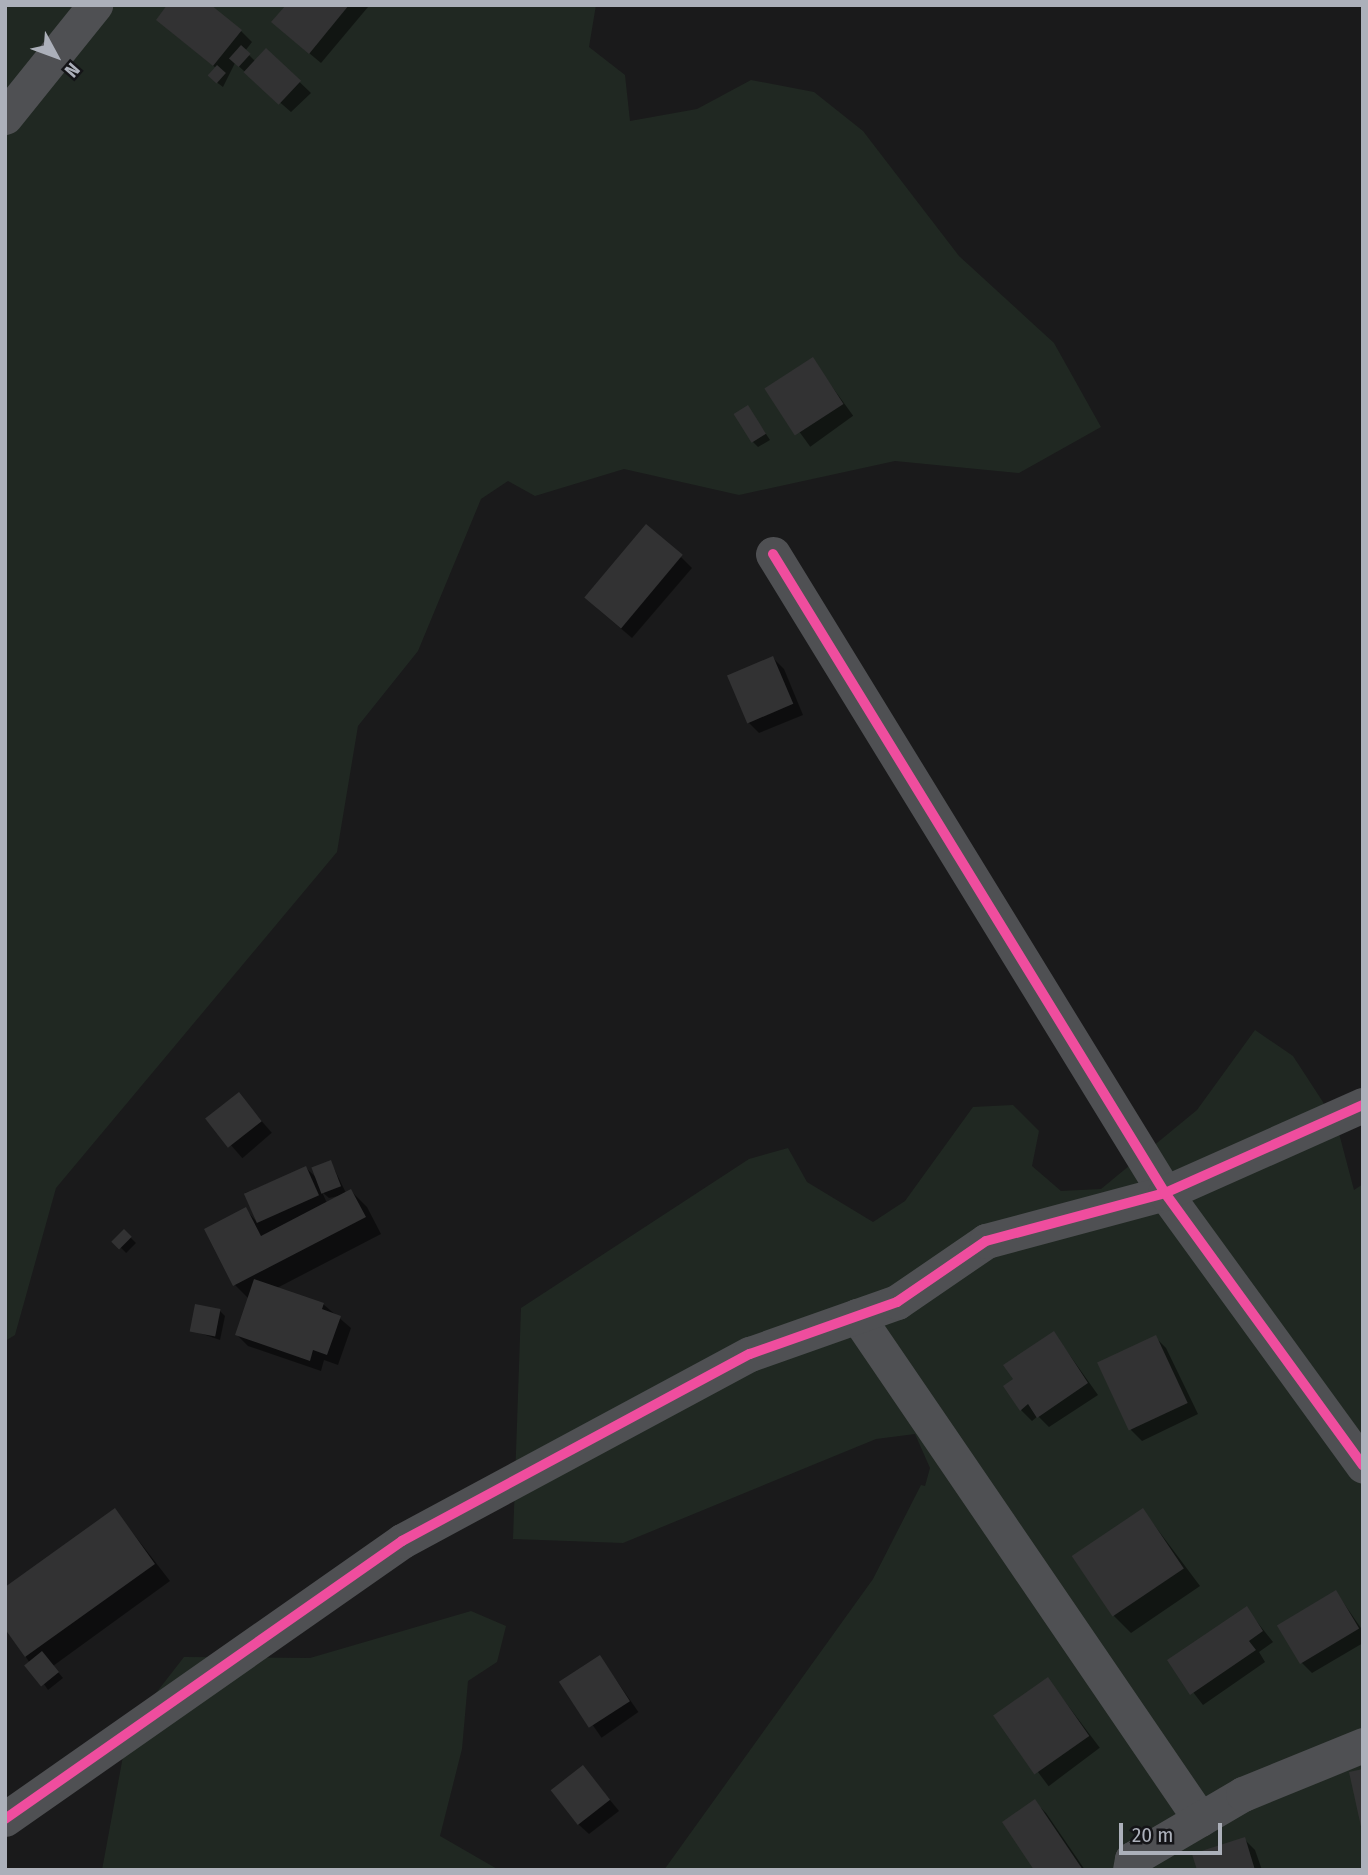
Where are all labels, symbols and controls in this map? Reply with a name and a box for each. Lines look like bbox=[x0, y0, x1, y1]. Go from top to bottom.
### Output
north arrow bbox=[21, 21, 91, 91]
text: N bbox=[60, 58, 85, 82]
scale bar bbox=[1123, 1808, 1226, 1852]
text: 20 m bbox=[1132, 1822, 1173, 1848]

